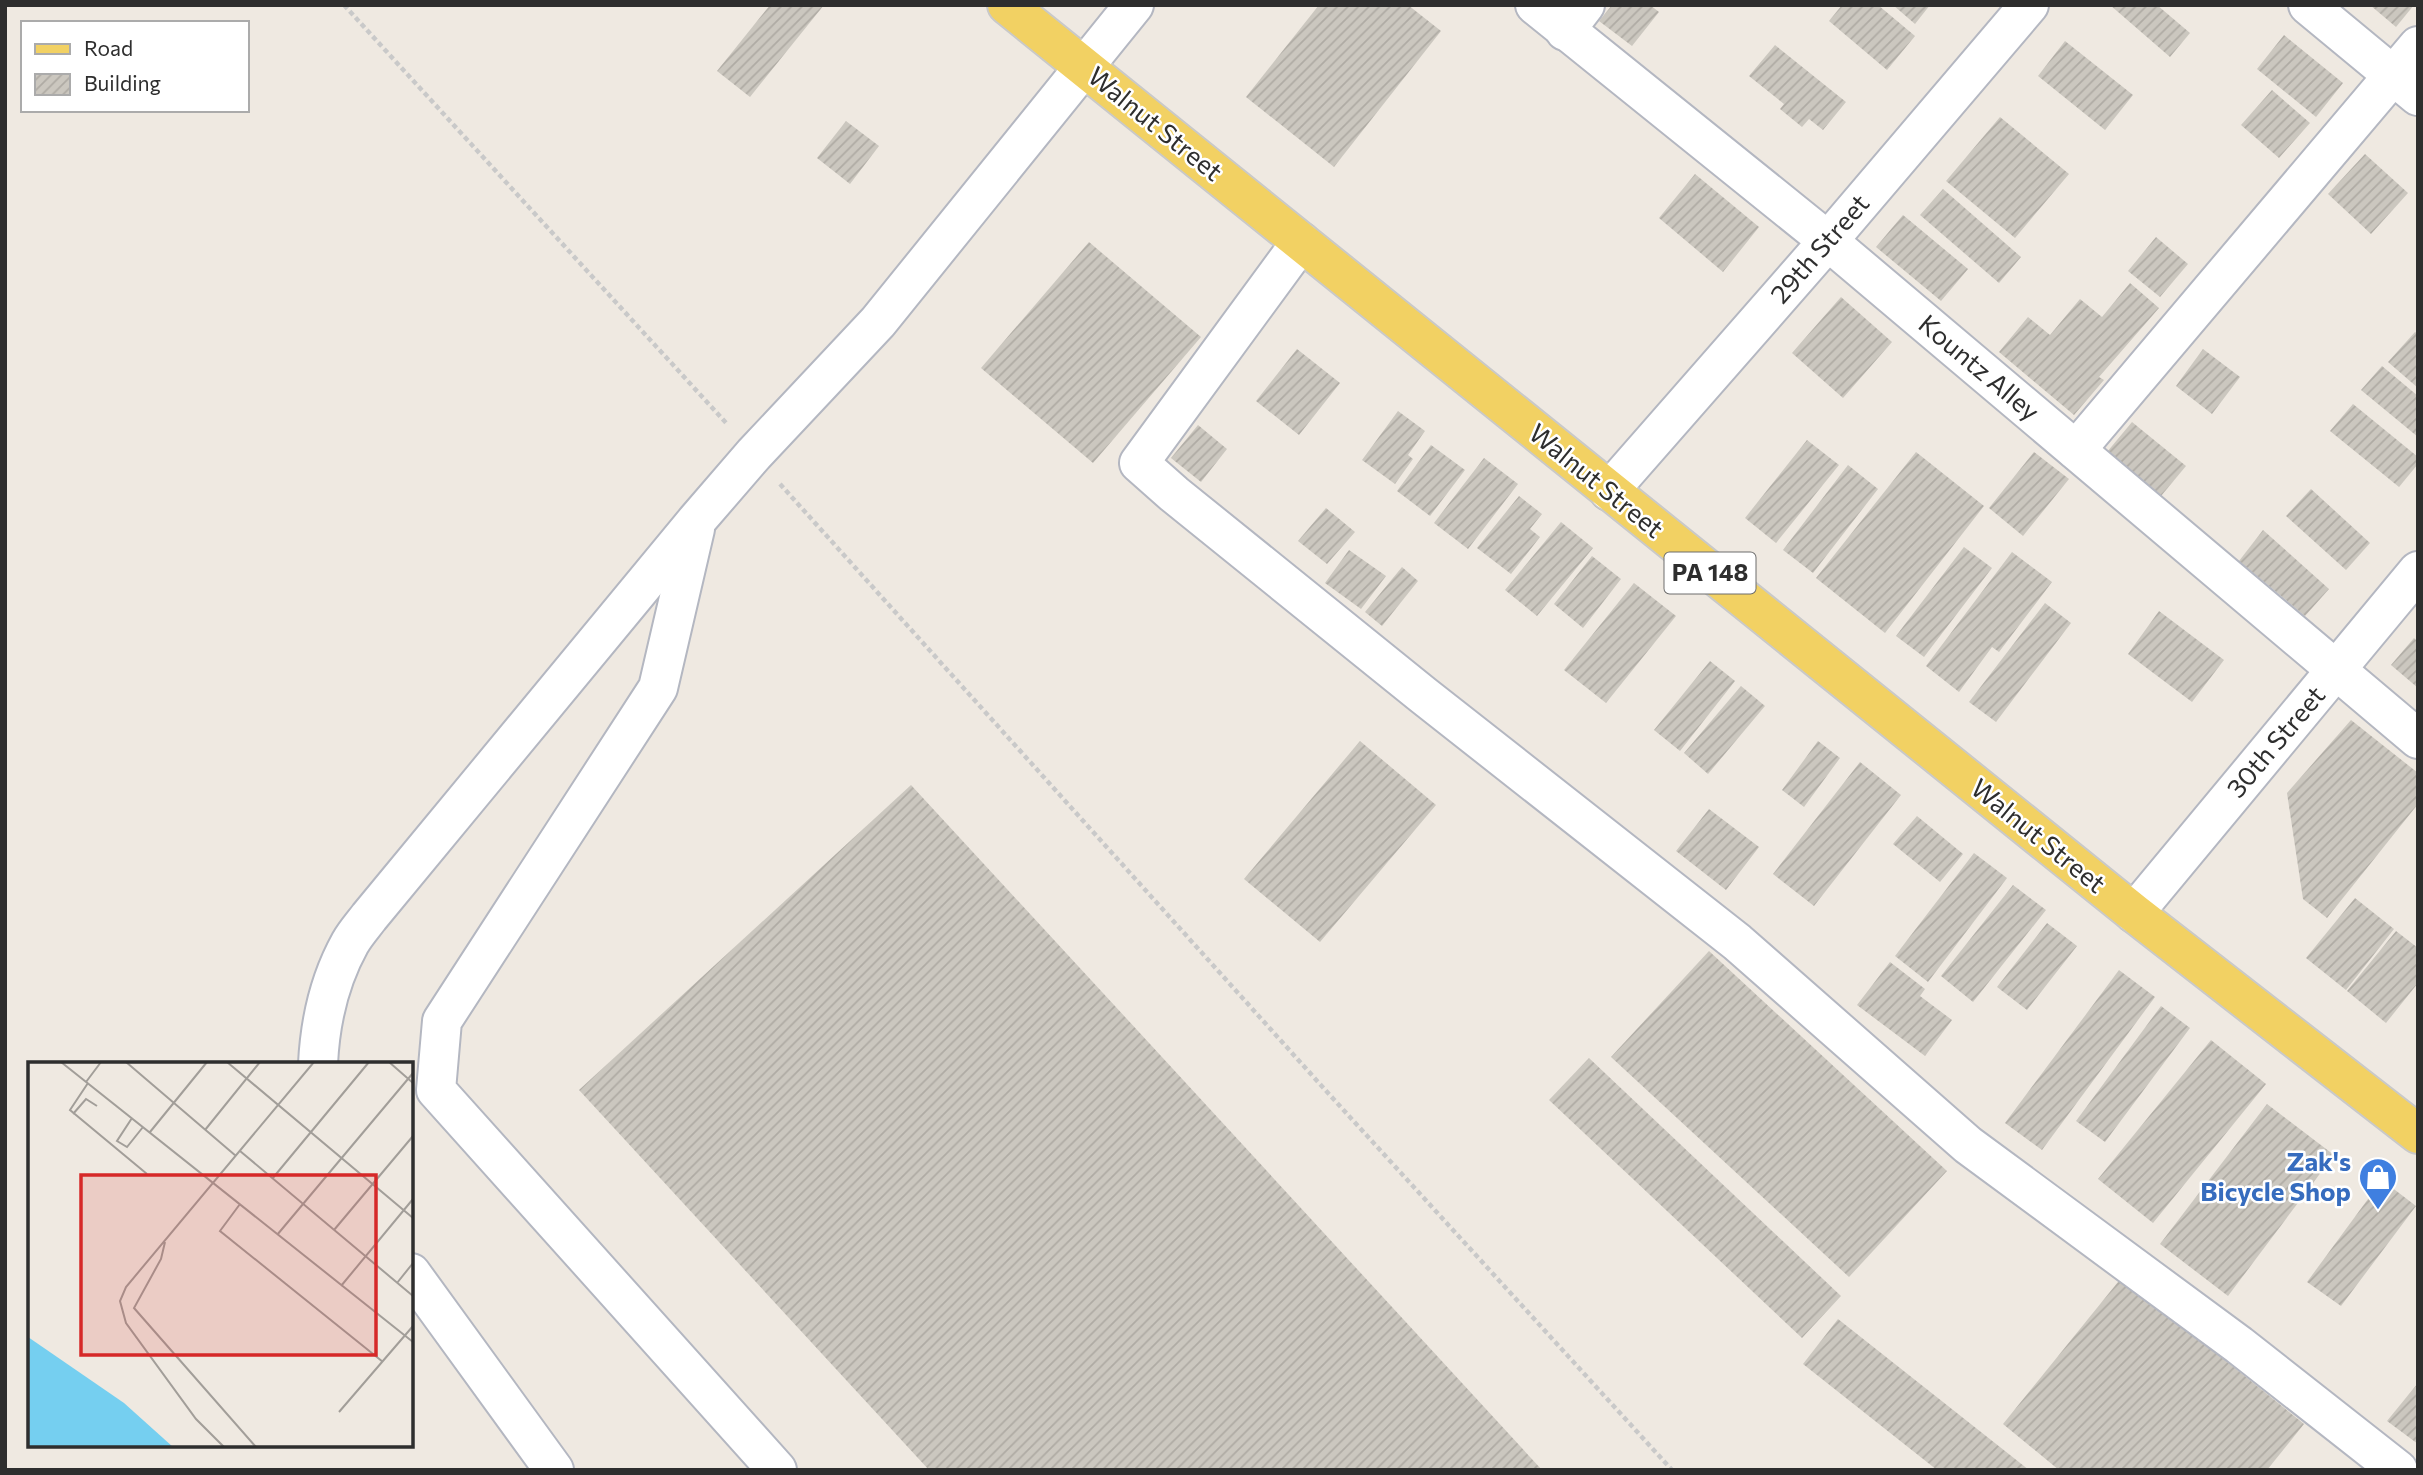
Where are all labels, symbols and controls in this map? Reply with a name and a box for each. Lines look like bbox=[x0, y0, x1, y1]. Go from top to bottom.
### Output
legend bbox=[21, 21, 248, 112]
text: Road bbox=[84, 35, 133, 60]
street label: Walnut Street bbox=[1082, 59, 1229, 186]
text: Building bbox=[84, 70, 161, 95]
street label: 29th Street bbox=[1763, 187, 1875, 309]
street label: Kountz Alley bbox=[1913, 307, 2047, 426]
street label: Walnut Street bbox=[1523, 416, 1670, 543]
road number: PA 148 bbox=[1664, 552, 1756, 594]
street label: 30th Street bbox=[2219, 679, 2330, 803]
street label: Walnut Street bbox=[1965, 771, 2112, 898]
inset map bbox=[28, 1062, 413, 1447]
place label: Zak's Bicycle Shop bbox=[2200, 1145, 2351, 1206]
shop icon: Zak's Bicycle Shop bbox=[2357, 1156, 2399, 1211]

